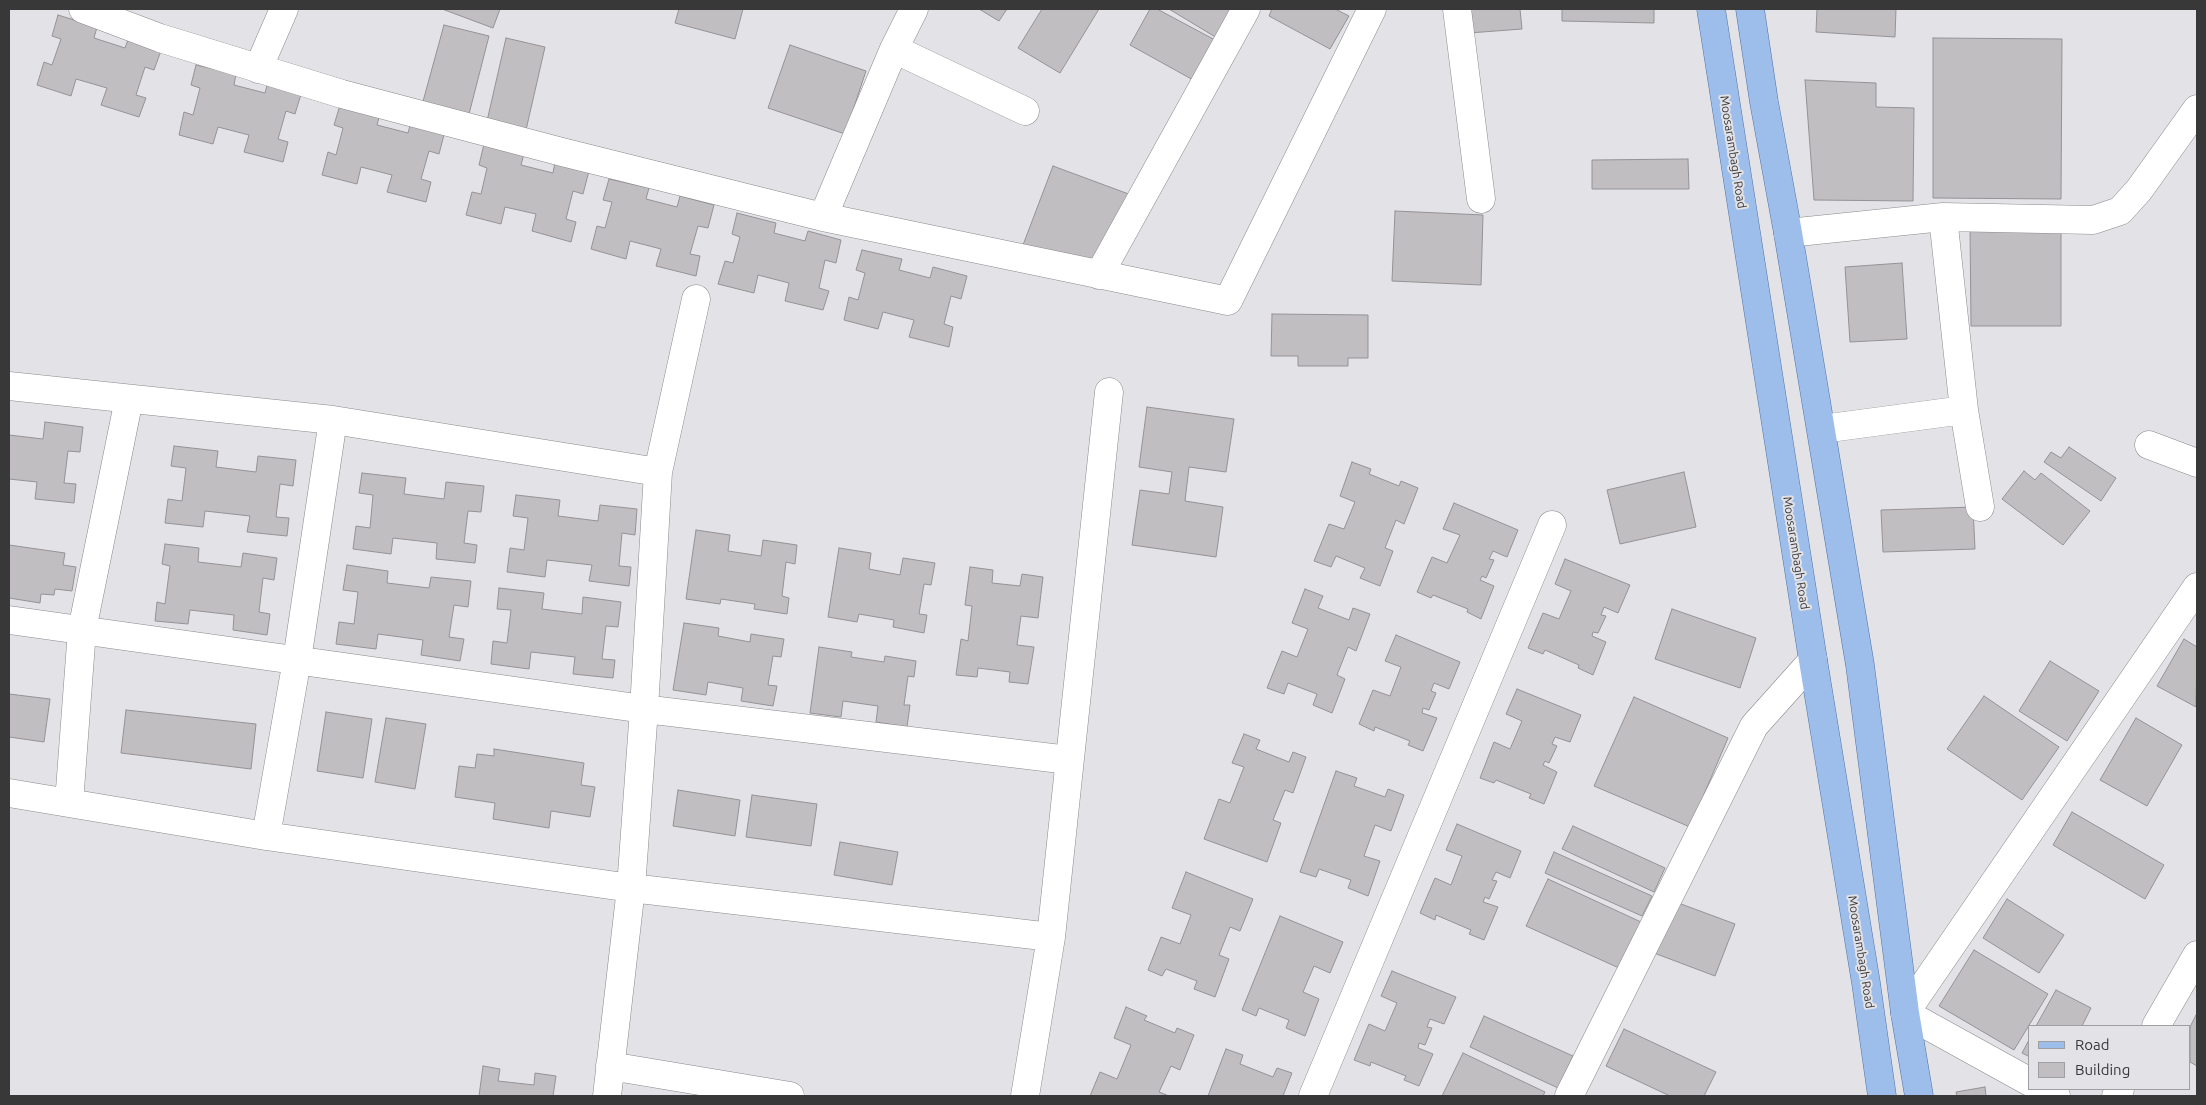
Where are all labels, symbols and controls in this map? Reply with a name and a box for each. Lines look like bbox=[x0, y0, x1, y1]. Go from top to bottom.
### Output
street label: Moosarambagh Road bbox=[1717, 94, 1749, 210]
street label: Moosarambagh Road bbox=[1780, 495, 1812, 611]
street label: Moosarambagh Road bbox=[1845, 894, 1877, 1010]
legend bbox=[2028, 1025, 2191, 1090]
text: Road bbox=[2075, 1036, 2110, 1053]
text: Building bbox=[2075, 1061, 2130, 1078]

